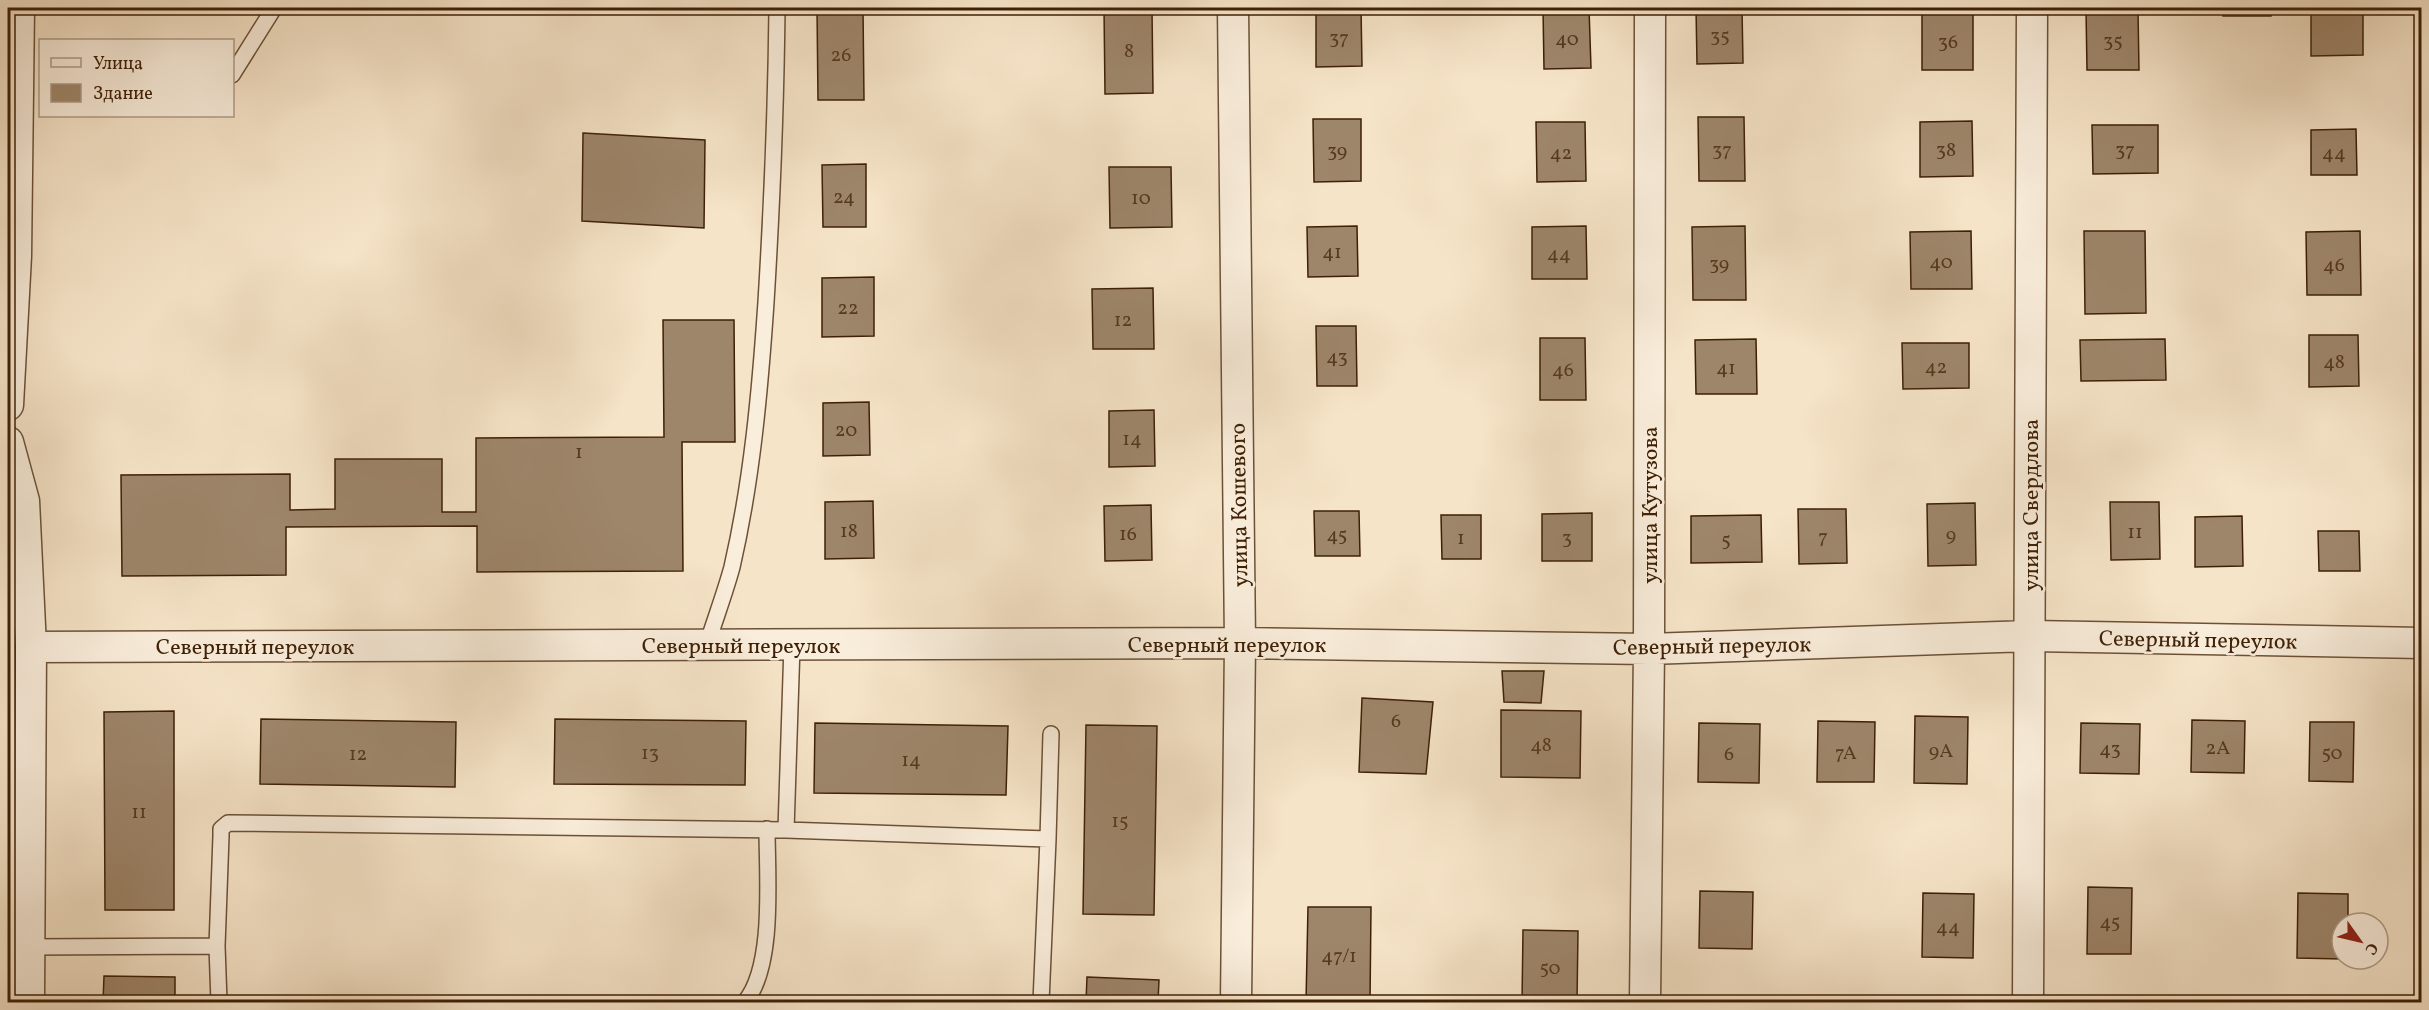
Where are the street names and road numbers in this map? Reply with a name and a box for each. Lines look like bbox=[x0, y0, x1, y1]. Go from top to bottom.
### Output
street label: улица Свердлова bbox=[2017, 419, 2048, 591]
street label: улица Кошевого bbox=[1224, 423, 1257, 587]
street label: улица Кутузова bbox=[1636, 426, 1667, 584]
street label: Северный переулок bbox=[2098, 624, 2298, 659]
street label: Северный переулок bbox=[1613, 630, 1812, 665]
street label: Северный переулок bbox=[1128, 631, 1326, 662]
street label: Северный переулок bbox=[642, 632, 840, 663]
street label: Северный переулок bbox=[156, 633, 354, 664]

